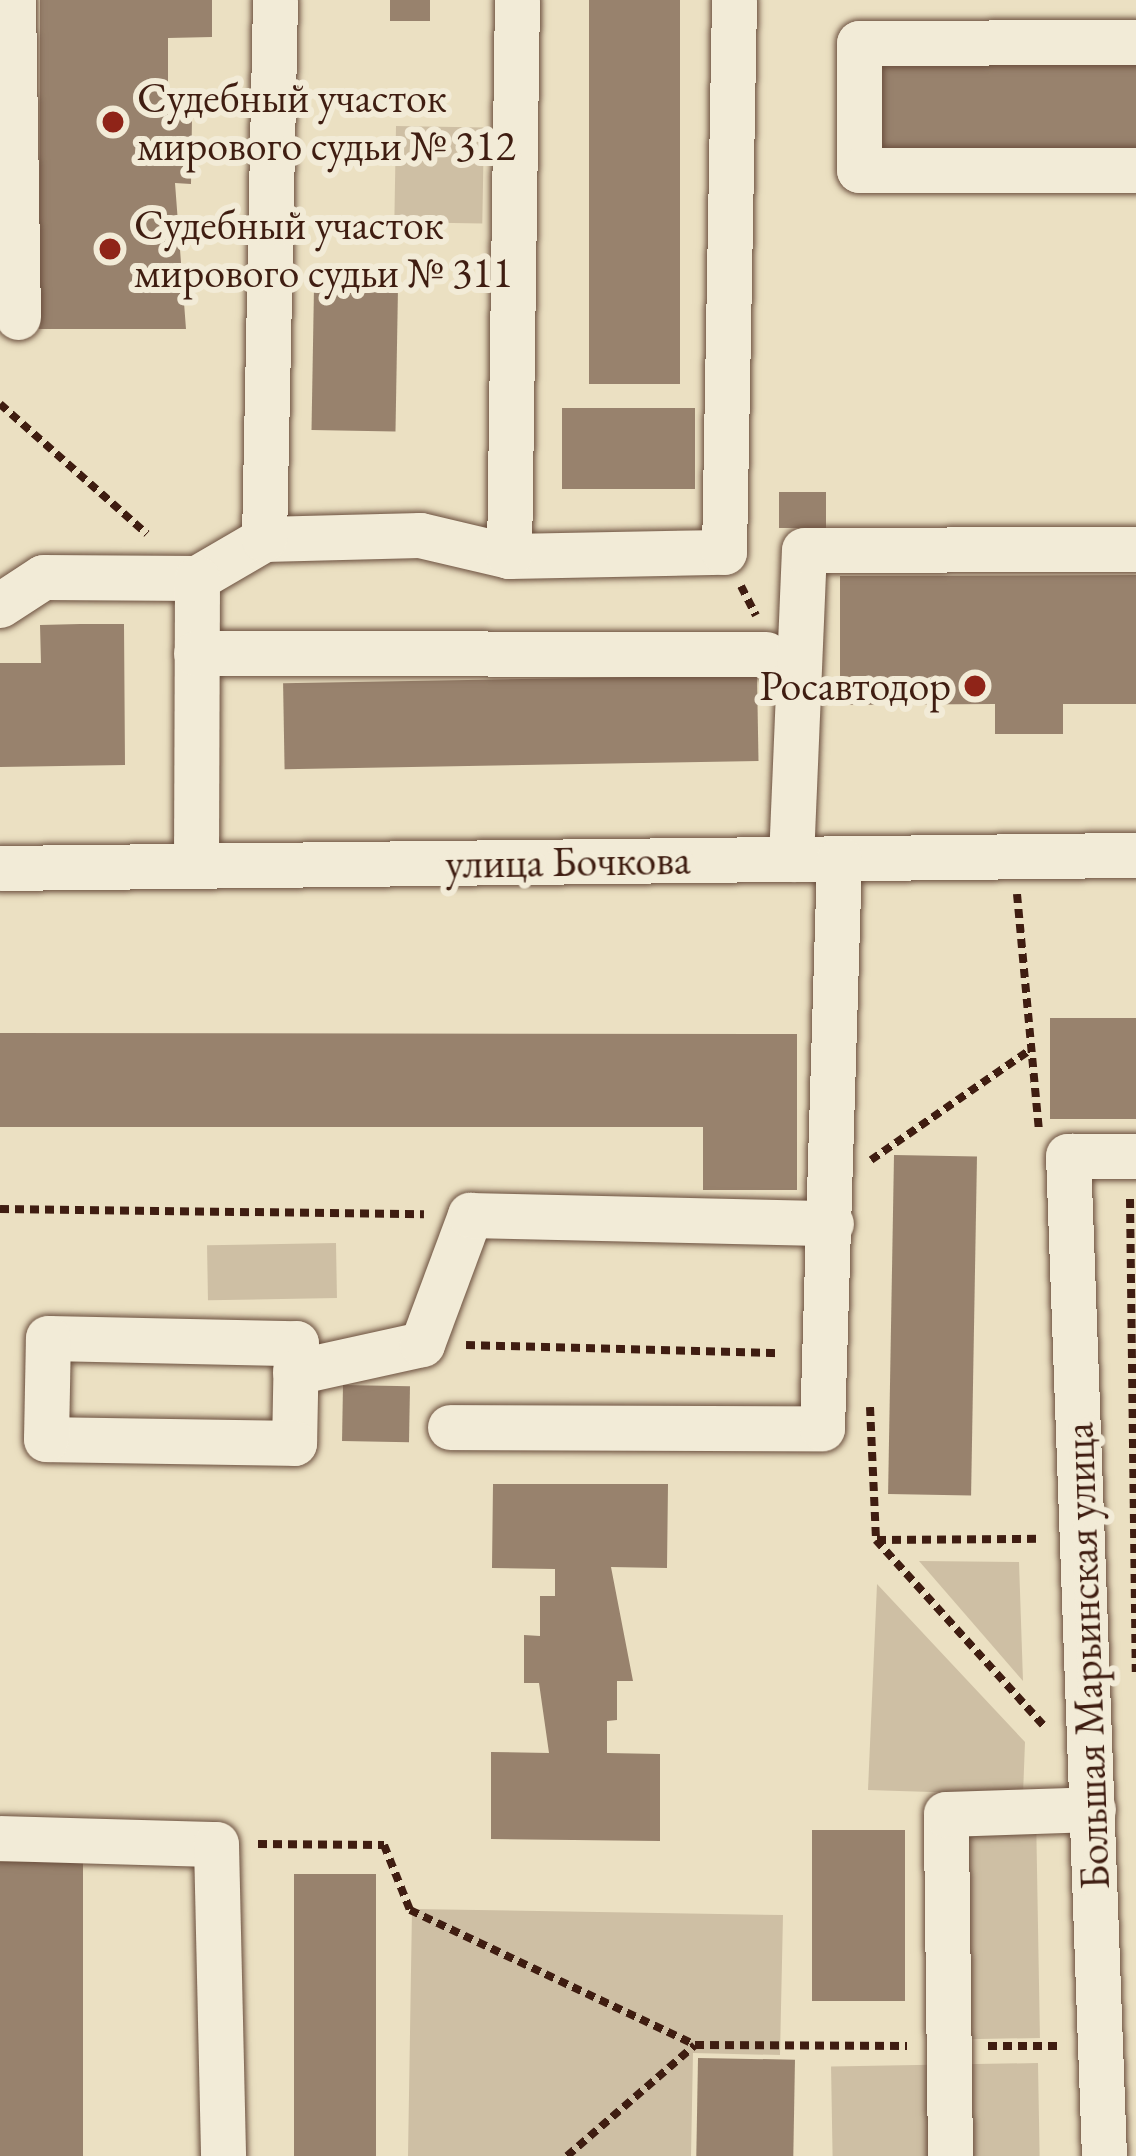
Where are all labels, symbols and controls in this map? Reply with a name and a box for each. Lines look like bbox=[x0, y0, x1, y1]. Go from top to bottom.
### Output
place label: Судебный участок мирового судьи № 312 bbox=[137, 73, 516, 172]
marker: Судебный участок мирового судьи № 312 bbox=[100, 109, 126, 135]
place label: Судебный участок мирового судьи № 311 bbox=[134, 200, 513, 298]
marker: Судебный участок мирового судьи № 311 bbox=[97, 236, 123, 262]
place label: Росавтодор bbox=[759, 661, 951, 711]
marker: Росавтодор bbox=[962, 673, 988, 699]
street label: улица Бочкова bbox=[445, 835, 691, 889]
street label: Большая Марьинская улица bbox=[1054, 1421, 1120, 1891]

